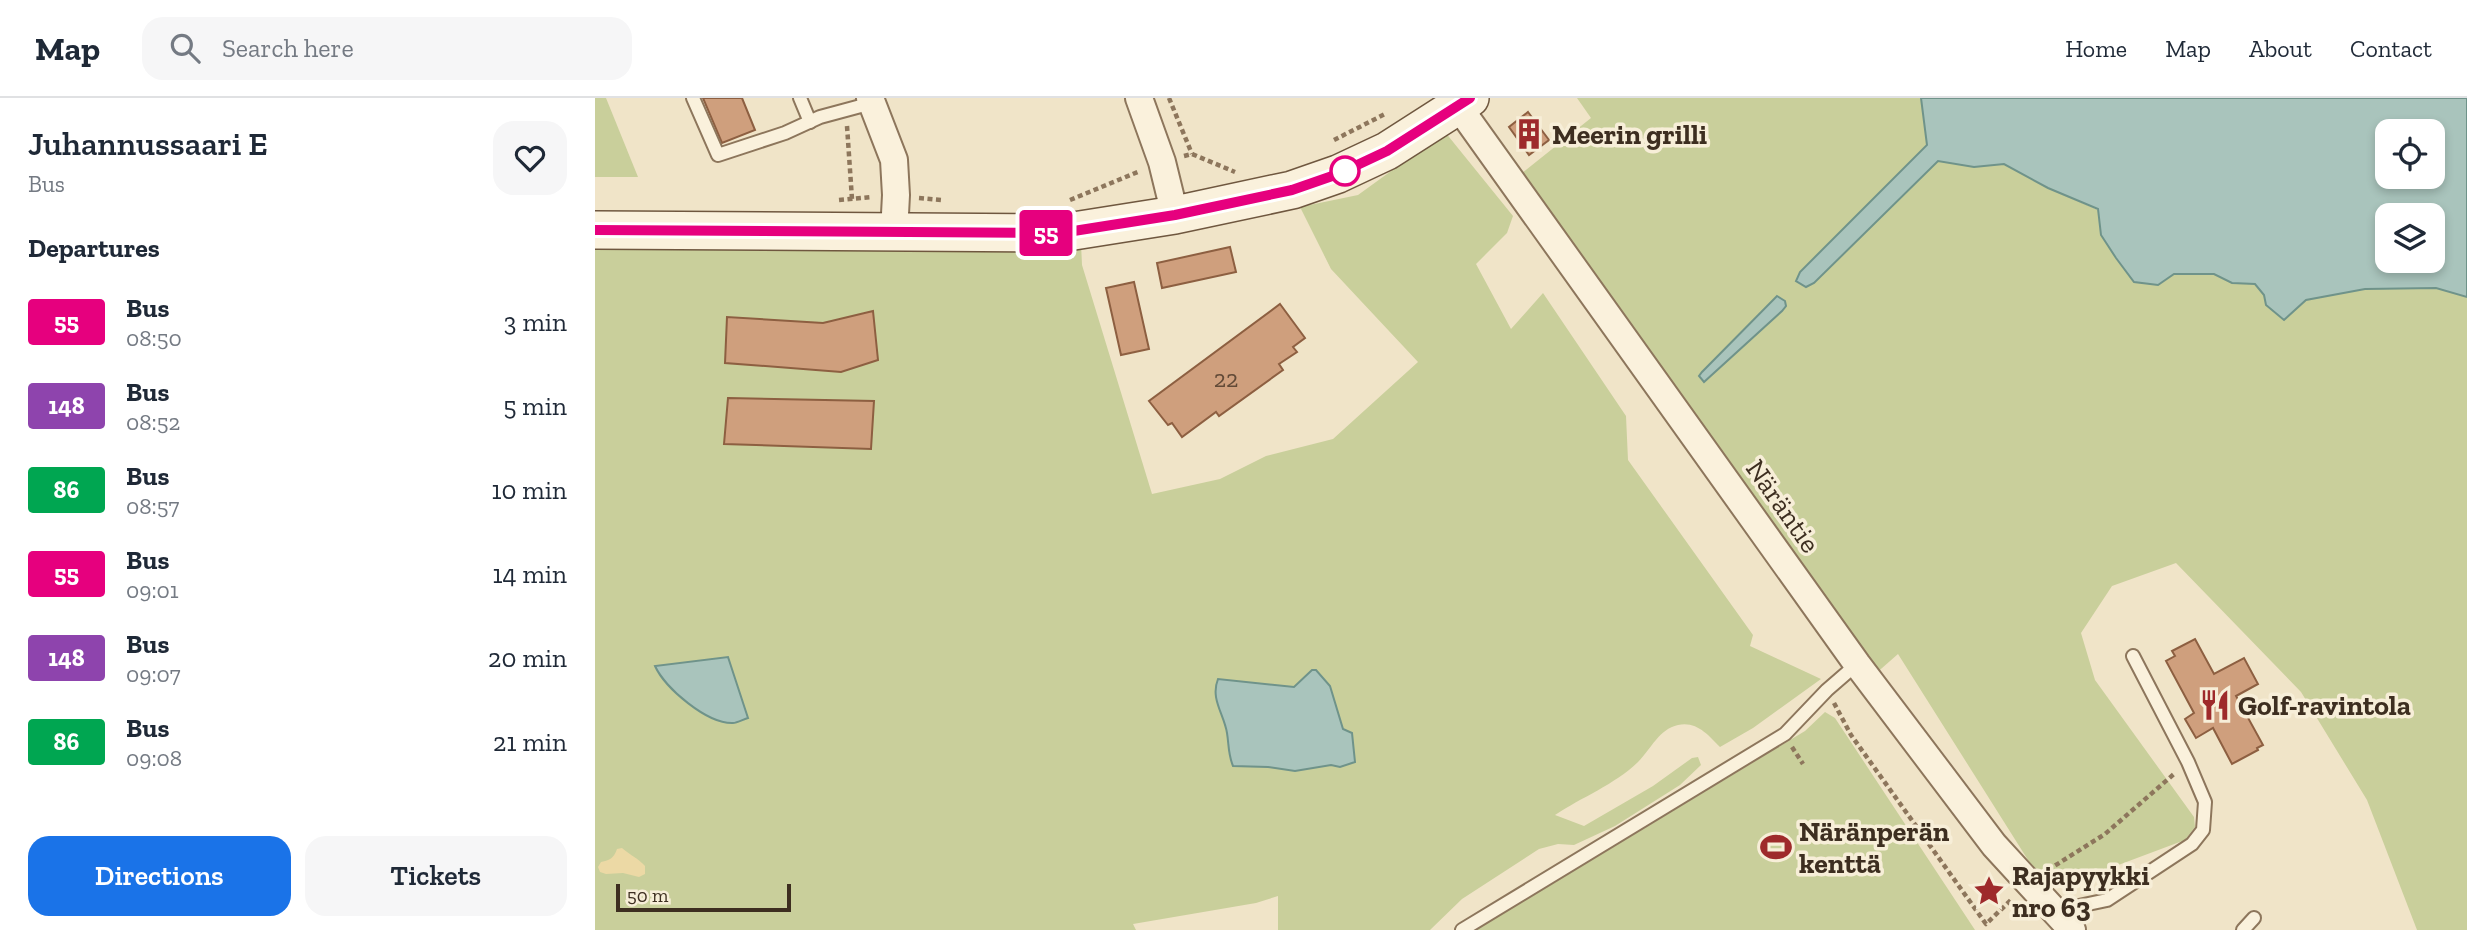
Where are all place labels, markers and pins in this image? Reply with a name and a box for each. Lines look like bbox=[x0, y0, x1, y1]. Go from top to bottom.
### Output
building icon: Meerin grilli bbox=[1512, 117, 1546, 151]
place label: Meerin grilli bbox=[1552, 118, 1707, 151]
unlabelled marker bbox=[1330, 156, 1360, 186]
restaurant icon: Golf-ravintola bbox=[2198, 688, 2232, 722]
place label: Golf-ravintola bbox=[2238, 689, 2411, 722]
place label: Näränperän kenttä bbox=[1799, 815, 1950, 880]
sports icon: Näränperän kenttä bbox=[1759, 830, 1793, 864]
place label: Rajapyykki nro 63 bbox=[2012, 859, 2150, 924]
place icon: Rajapyykki nro 63 bbox=[1972, 874, 2006, 908]

